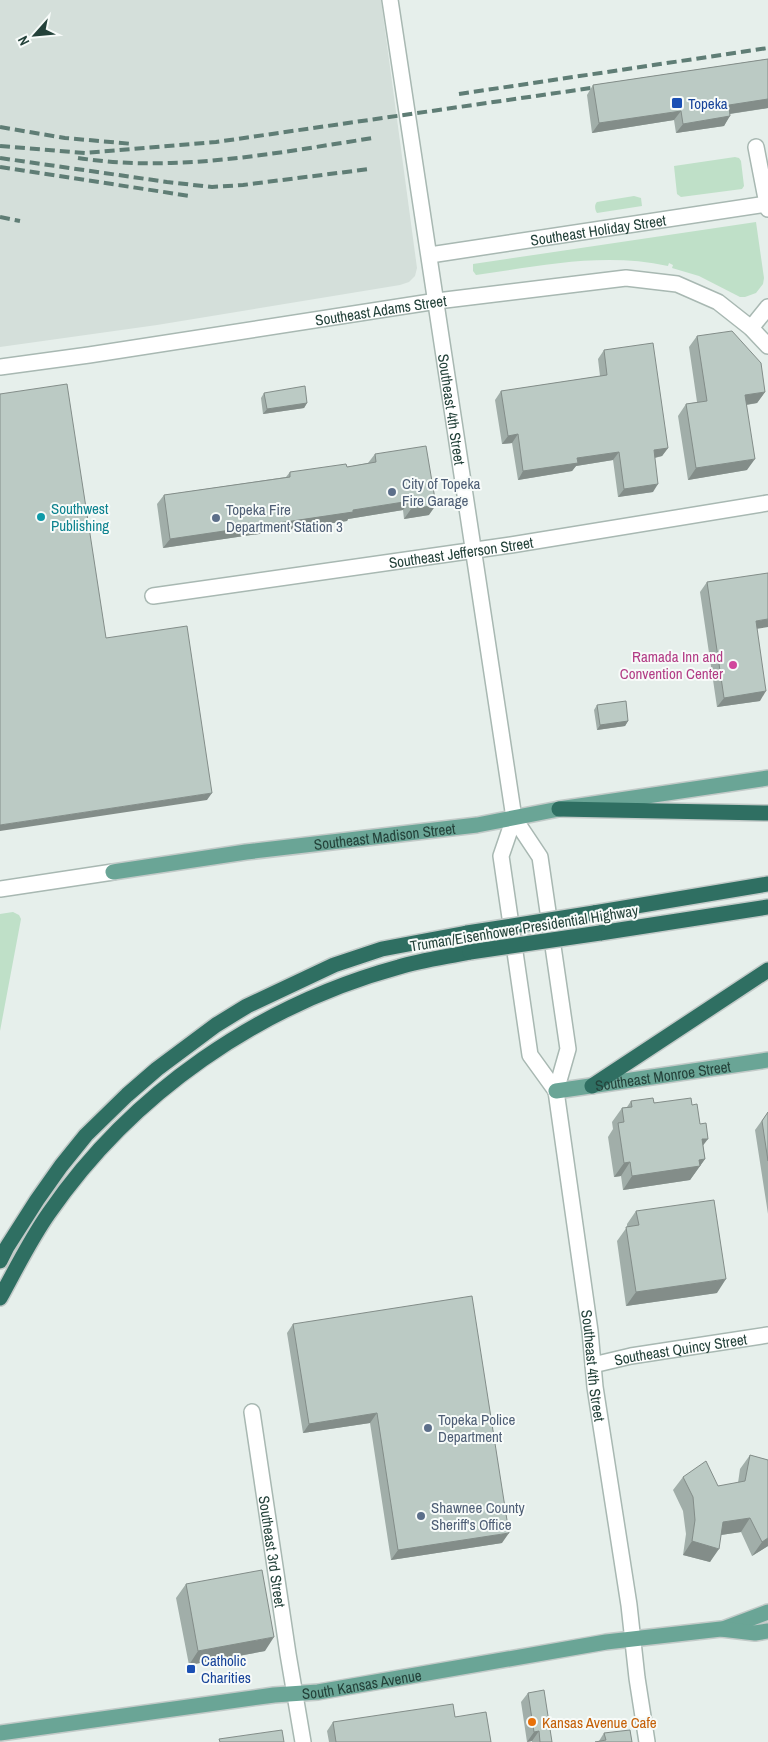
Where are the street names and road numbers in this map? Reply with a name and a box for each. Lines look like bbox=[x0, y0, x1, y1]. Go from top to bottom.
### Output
street label: Southeast Holiday Street bbox=[529, 209, 668, 250]
street label: Southeast Adams Street bbox=[313, 289, 448, 330]
street label: Southeast 4th Street bbox=[433, 352, 471, 467]
street label: Southeast Jefferson Street bbox=[387, 531, 535, 573]
street label: Southeast Madison Street bbox=[313, 817, 457, 854]
street label: Truman/Eisenhower Presidential Highway bbox=[408, 899, 640, 956]
street label: Southeast Monroe Street bbox=[594, 1055, 733, 1096]
street label: Southeast 4th Street bbox=[577, 1308, 611, 1423]
street label: Southeast Quincy Street bbox=[612, 1328, 749, 1370]
street label: Southeast 3rd Street bbox=[254, 1494, 292, 1609]
street label: South Kansas Avenue bbox=[301, 1664, 423, 1704]

